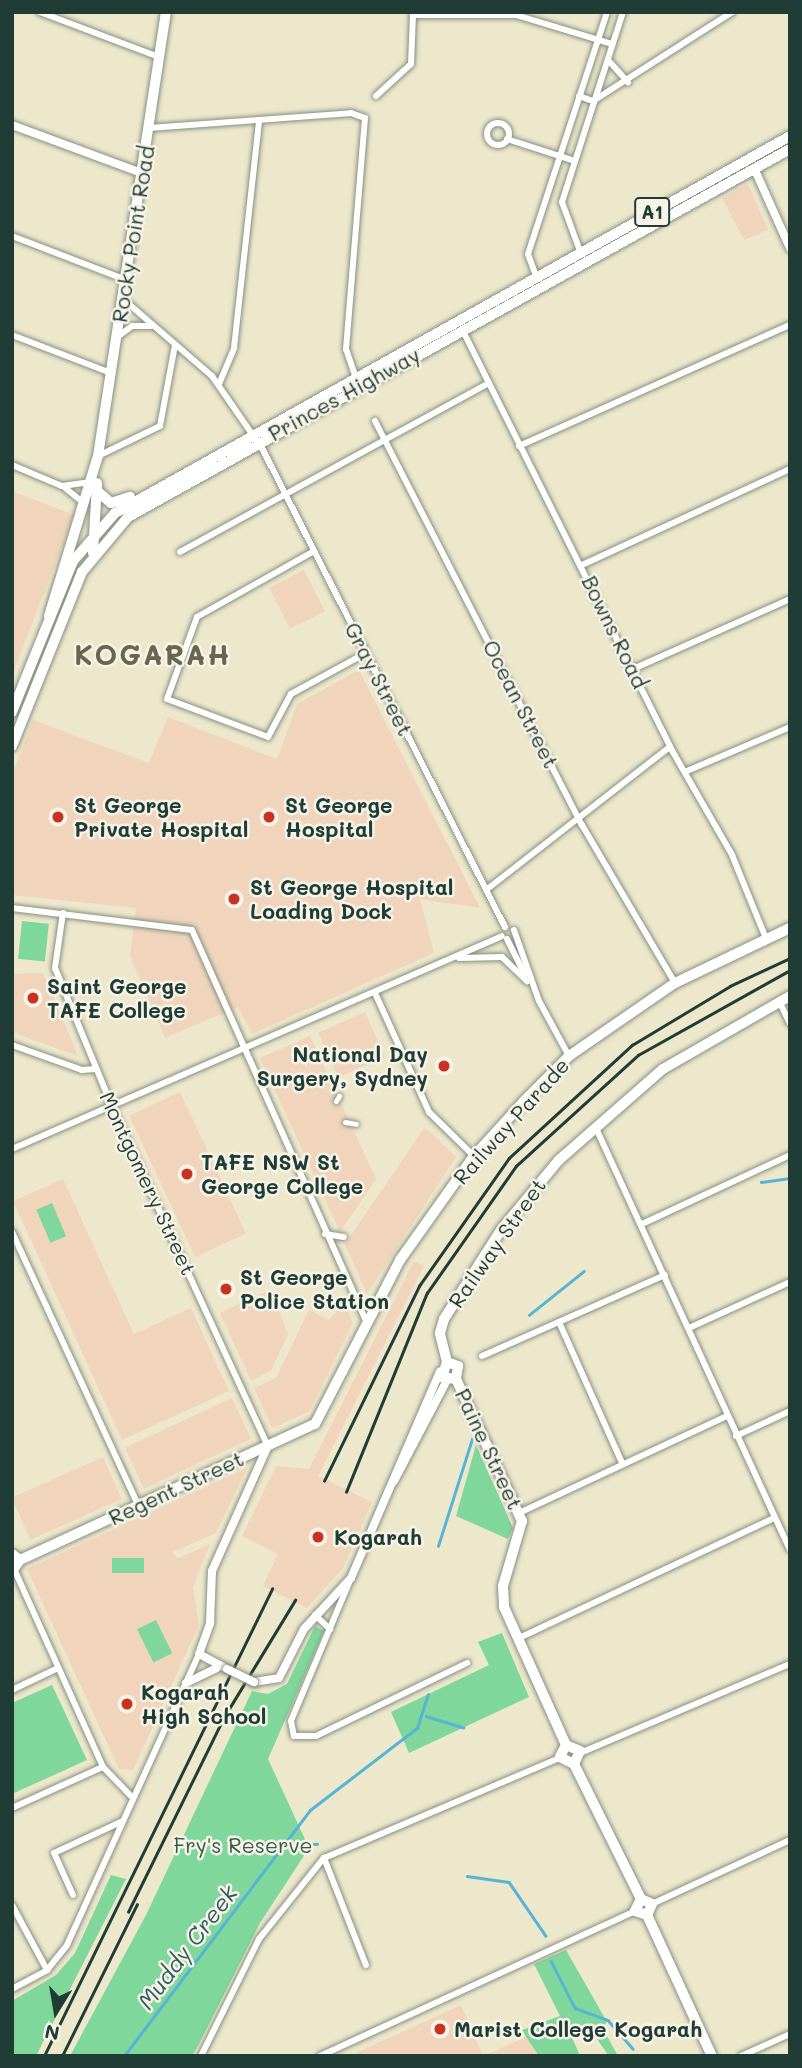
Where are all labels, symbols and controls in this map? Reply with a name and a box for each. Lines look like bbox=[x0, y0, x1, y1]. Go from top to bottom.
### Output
street label: Rocky Point Road bbox=[107, 144, 159, 324]
road number: A1 bbox=[633, 196, 671, 228]
street label: Princes Highway bbox=[264, 342, 424, 446]
street label: Bowns Road bbox=[577, 571, 653, 693]
street label: Gray Street bbox=[340, 618, 418, 740]
street label: Ocean Street bbox=[478, 636, 564, 772]
district label: KOGARAH bbox=[75, 637, 231, 671]
place label: St George Private Hospital bbox=[74, 792, 249, 842]
place label: St George Hospital bbox=[285, 792, 392, 842]
marker: St George Private Hospital bbox=[48, 807, 68, 827]
marker: St George Hospital bbox=[259, 807, 279, 827]
place label: St George Hospital Loading Dock bbox=[250, 874, 453, 924]
marker: St George Hospital Loading Dock bbox=[224, 889, 244, 909]
place label: Saint George TAFE College bbox=[47, 973, 186, 1023]
marker: Saint George TAFE College bbox=[25, 990, 41, 1006]
place label: National Day Surgery, Sydney bbox=[257, 1041, 428, 1091]
street label: Railway Parade bbox=[448, 1053, 574, 1189]
marker: National Day Surgery, Sydney bbox=[434, 1056, 454, 1076]
street label: Montgomery Street bbox=[94, 1087, 202, 1279]
place label: TAFE NSW St George College bbox=[201, 1149, 363, 1199]
marker: TAFE NSW St George College bbox=[179, 1166, 195, 1182]
street label: Railway Street bbox=[443, 1173, 551, 1313]
place label: St George Police Station bbox=[240, 1264, 389, 1314]
marker: St George Police Station bbox=[218, 1281, 234, 1297]
street label: Paine Street bbox=[450, 1385, 528, 1513]
street label: Regent Street bbox=[104, 1446, 248, 1530]
place label: Kogarah bbox=[334, 1524, 422, 1550]
marker: Kogarah bbox=[308, 1527, 328, 1547]
place label: Kogarah High School bbox=[141, 1679, 266, 1729]
marker: Kogarah High School bbox=[119, 1696, 135, 1712]
park label: Fry's Reserve bbox=[173, 1832, 313, 1858]
water label: Muddy Creek bbox=[131, 1880, 243, 2014]
north arrow bbox=[21, 1977, 91, 2047]
place label: Marist College Kogarah bbox=[454, 2016, 702, 2042]
text: N bbox=[42, 2019, 61, 2047]
marker: Marist College Kogarah bbox=[432, 2021, 448, 2037]

